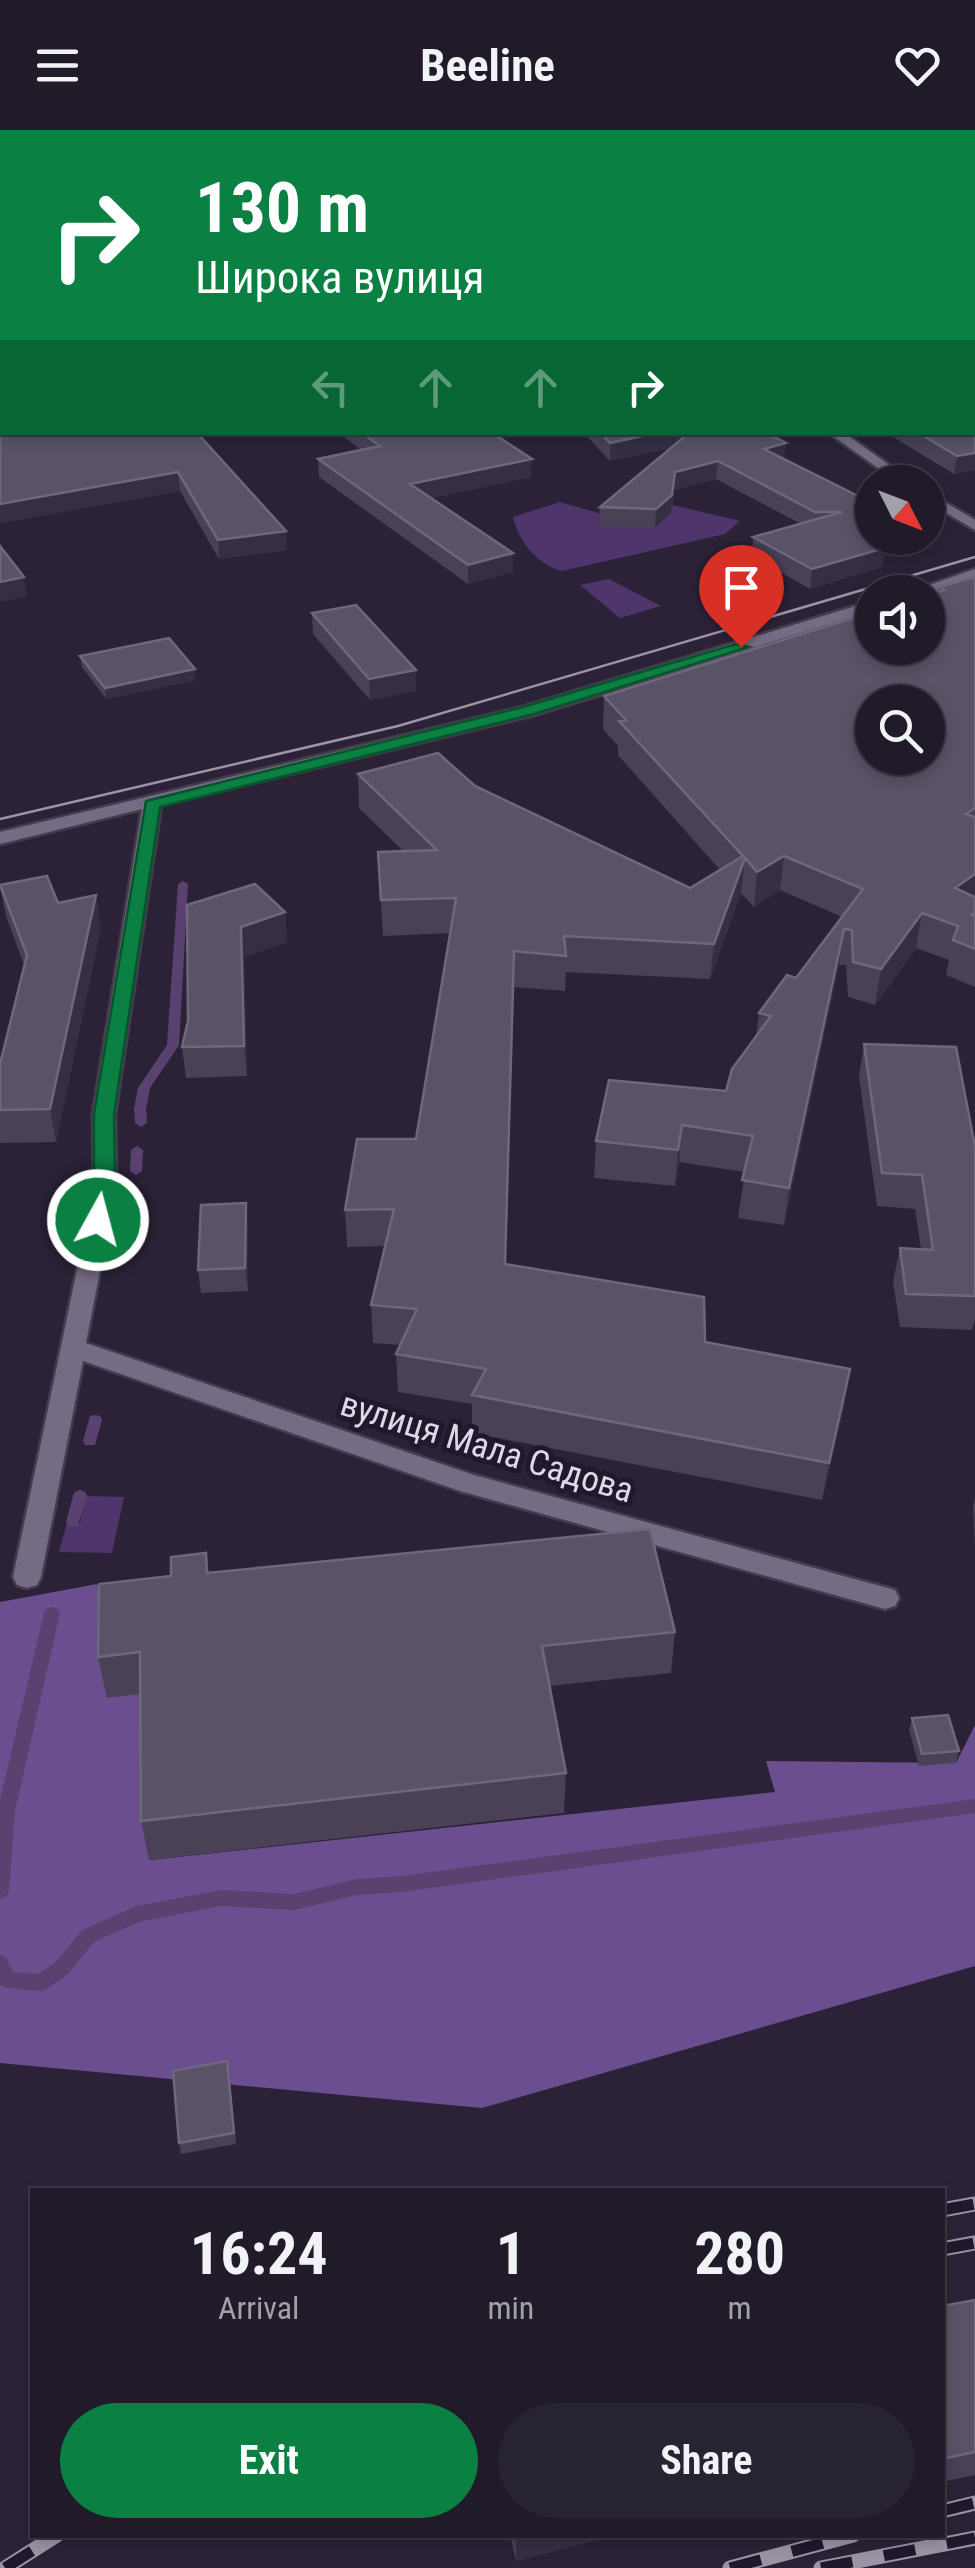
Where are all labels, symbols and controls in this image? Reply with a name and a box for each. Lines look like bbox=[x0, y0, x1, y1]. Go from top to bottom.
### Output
icon: menu bbox=[30, 38, 85, 93]
icon: heart bbox=[890, 38, 945, 93]
text: Beeline bbox=[420, 39, 555, 92]
text: 130 m bbox=[195, 167, 369, 249]
icon: right bbox=[30, 170, 160, 300]
text: Широка вулиця bbox=[195, 251, 485, 304]
icon: left bbox=[303, 360, 358, 415]
icon: ahead bbox=[408, 360, 463, 415]
icon: ahead bbox=[513, 360, 568, 415]
icon: right bbox=[618, 360, 673, 415]
north arrow bbox=[855, 465, 945, 555]
map controls bbox=[855, 465, 945, 775]
pin bbox=[699, 545, 784, 648]
icon: arrive bbox=[714, 560, 769, 615]
button: sound bbox=[855, 575, 945, 665]
button: search bbox=[855, 685, 945, 775]
position arrow bbox=[46, 1168, 150, 1272]
street label: вулиця Мала Садова bbox=[336, 1383, 638, 1511]
text: 16:24 bbox=[190, 2218, 328, 2289]
text: 1 bbox=[496, 2218, 526, 2289]
text: 280 bbox=[694, 2218, 785, 2289]
text: Arrival bbox=[218, 2289, 299, 2327]
text: min bbox=[487, 2289, 534, 2327]
text: m bbox=[728, 2289, 752, 2327]
button: Exit bbox=[60, 2403, 478, 2518]
button: Share bbox=[498, 2403, 915, 2518]

